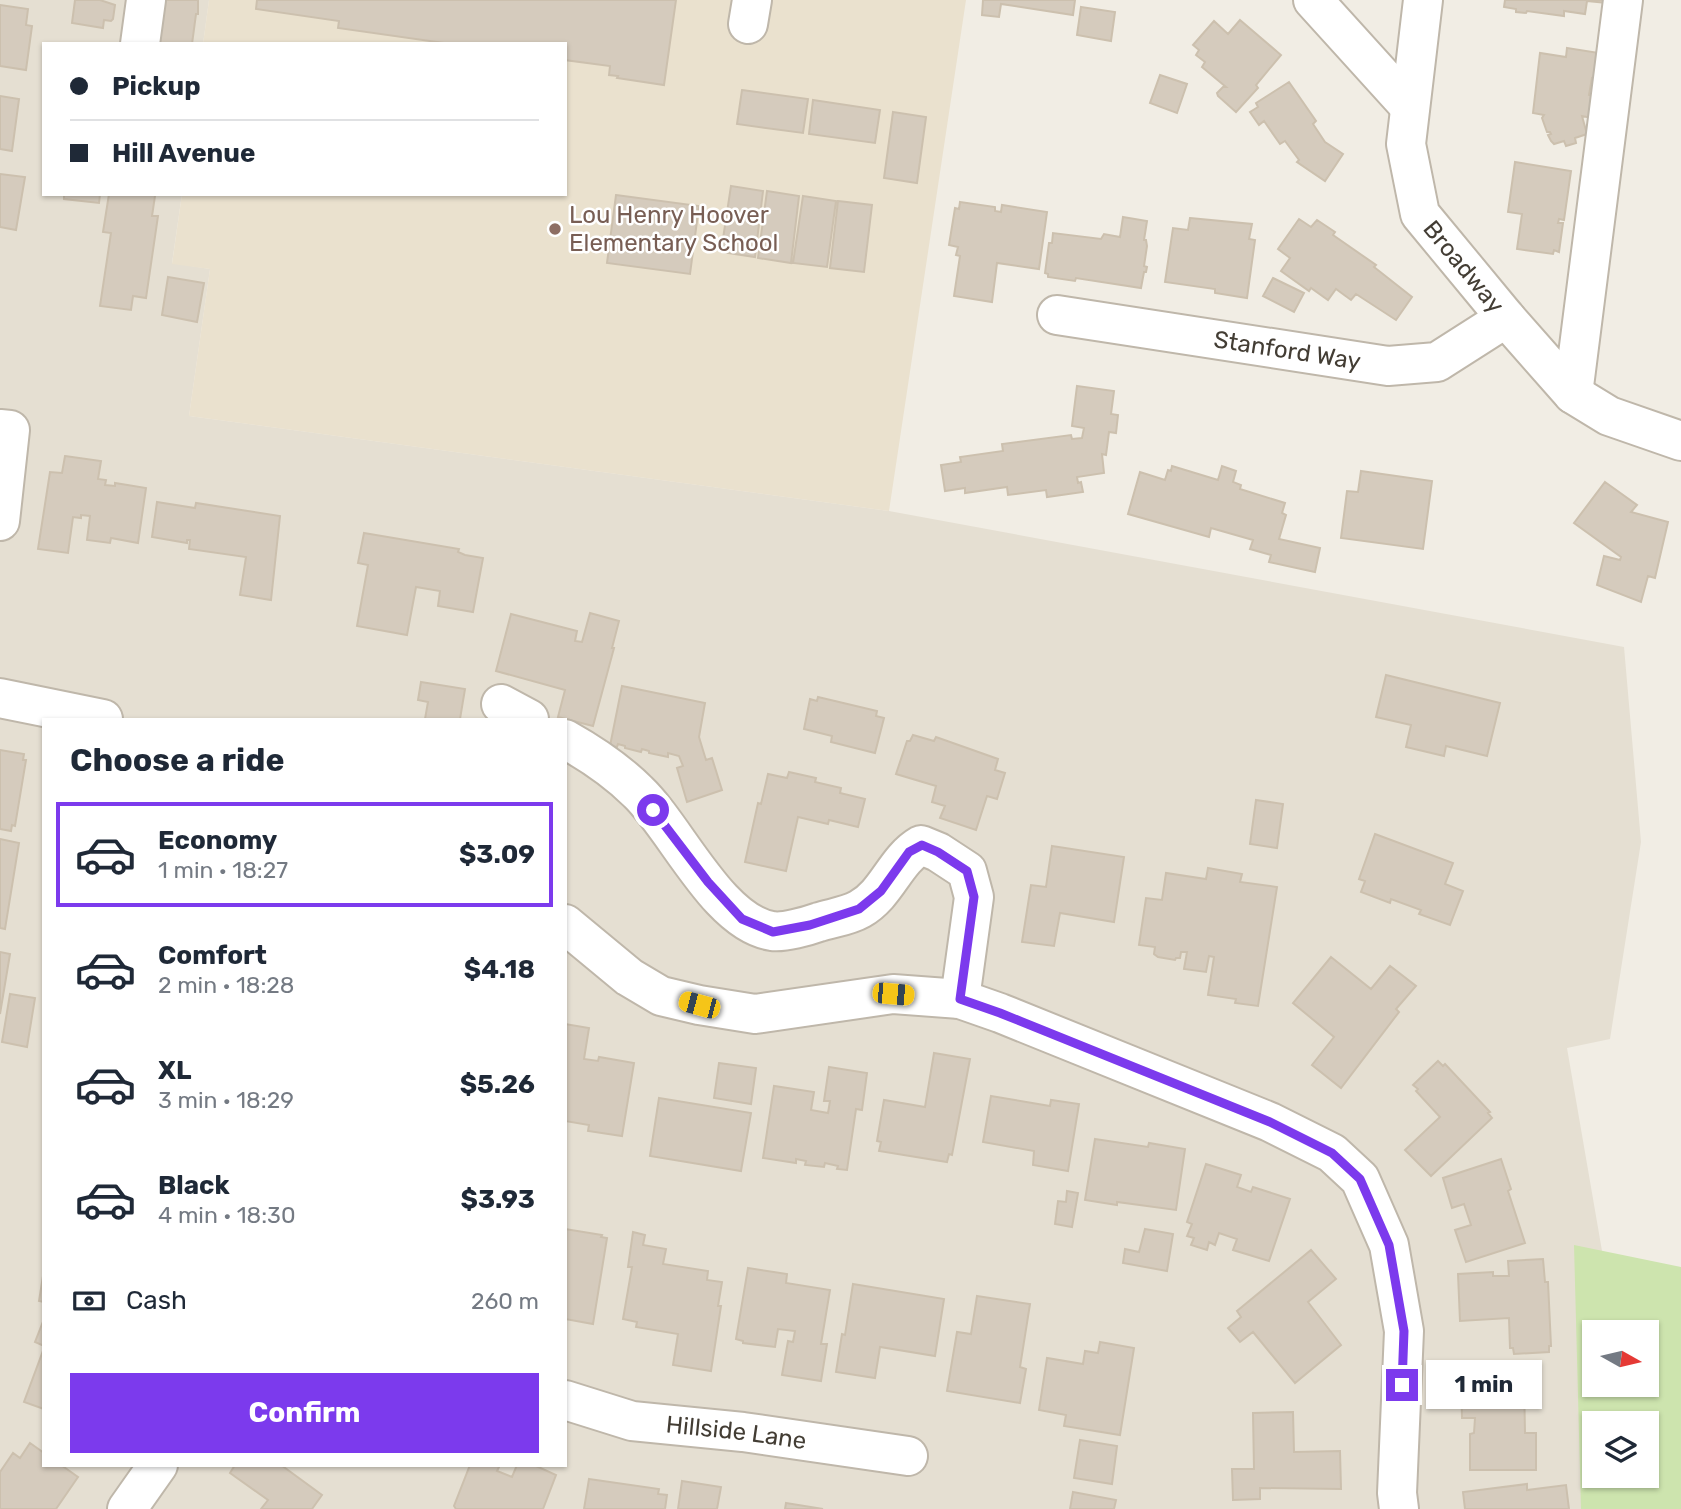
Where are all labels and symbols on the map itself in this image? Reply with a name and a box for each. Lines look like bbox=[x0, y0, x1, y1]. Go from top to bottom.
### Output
place label: Lou Henry Hoover Elementary School bbox=[569, 201, 778, 257]
street label: Broadway bbox=[1417, 215, 1510, 319]
marker: Lou Henry Hoover Elementary School bbox=[547, 221, 563, 237]
street label: Stanford Way bbox=[1212, 325, 1363, 376]
route start bbox=[637, 794, 669, 826]
car bbox=[872, 982, 915, 1006]
car bbox=[676, 989, 723, 1021]
north arrow bbox=[1582, 1320, 1659, 1396]
callout: 1 min bbox=[1426, 1360, 1542, 1410]
route end bbox=[1386, 1369, 1418, 1401]
street label: Hillside Lane bbox=[665, 1410, 808, 1455]

